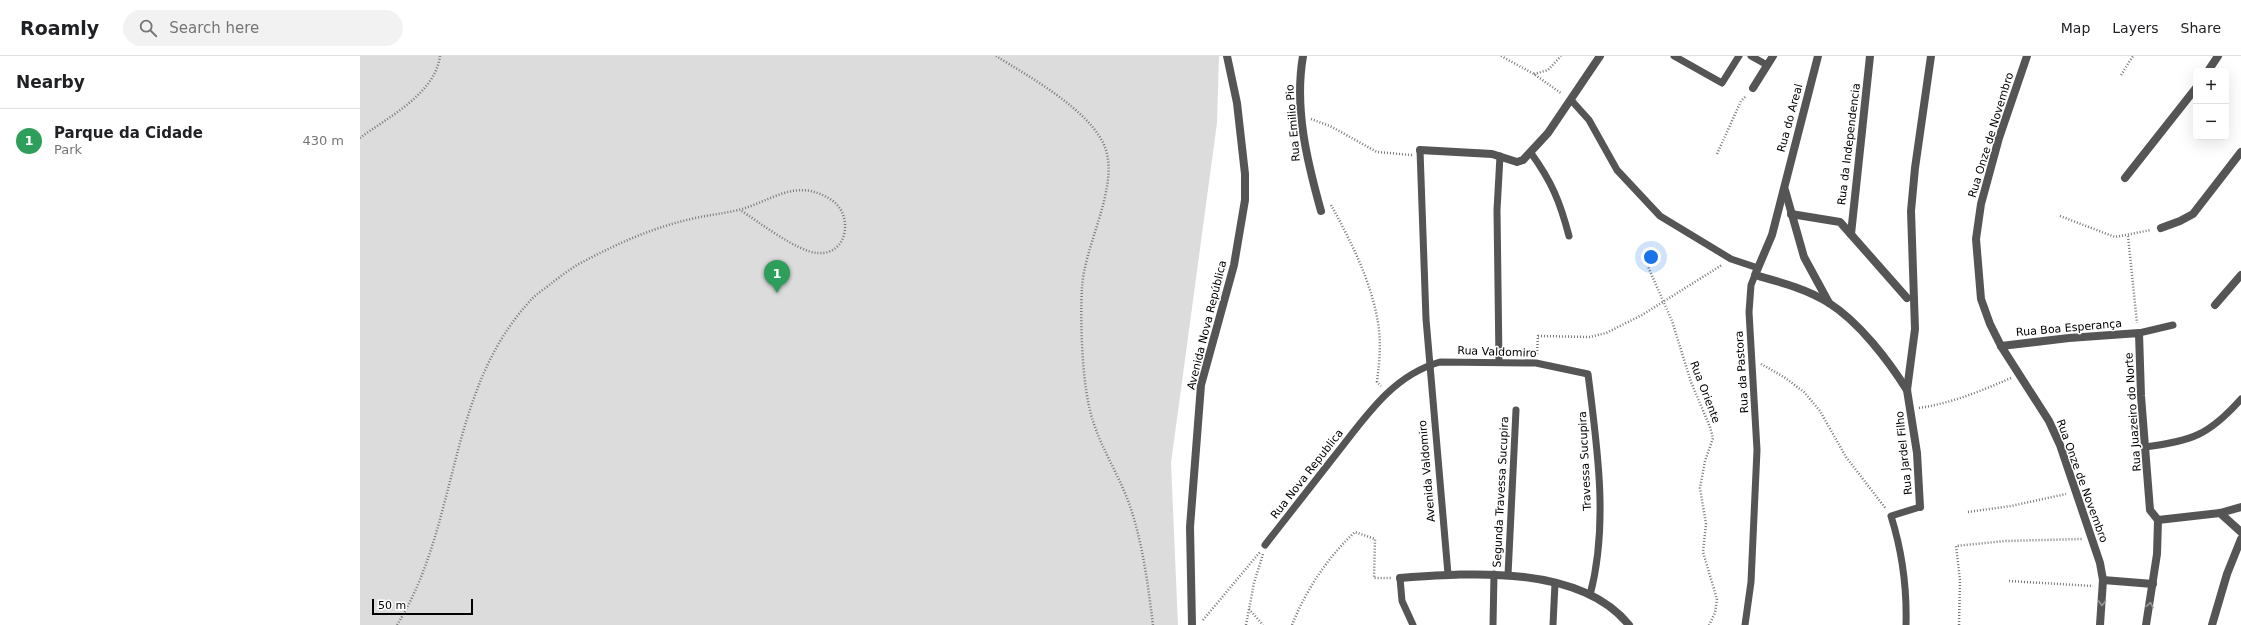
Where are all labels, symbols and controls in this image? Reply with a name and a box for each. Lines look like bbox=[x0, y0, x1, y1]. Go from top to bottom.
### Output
search box bbox=[123, 10, 403, 46]
text: Roamly bbox=[20, 17, 99, 39]
icon: search bbox=[137, 17, 159, 39]
text: Search here bbox=[169, 19, 259, 37]
text: Map bbox=[2061, 20, 2090, 36]
text: Layers bbox=[2112, 20, 2159, 36]
text: Share bbox=[2181, 20, 2221, 36]
map controls bbox=[2193, 68, 2229, 140]
button: + bbox=[2193, 68, 2229, 104]
street label: Rua Onze de Novembro bbox=[1966, 71, 2016, 199]
text: Nearby bbox=[16, 72, 85, 92]
street label: Rua da Independencia bbox=[1835, 82, 1863, 206]
street label: Rua do Areal bbox=[1775, 83, 1805, 153]
street label: Rua Emilio Pio bbox=[1283, 84, 1303, 162]
button: − bbox=[2193, 104, 2229, 140]
text: Parque da Cidade bbox=[54, 124, 203, 142]
text: 1 bbox=[24, 133, 34, 148]
text: 430 m bbox=[302, 133, 344, 148]
text: Park bbox=[54, 142, 82, 157]
your location bbox=[1641, 247, 1661, 267]
street label: Avenida Nova República bbox=[1185, 259, 1229, 391]
pin: 1 bbox=[764, 260, 790, 293]
street label: Rua Boa Esperança bbox=[2015, 317, 2123, 339]
street label: Rua da Pastora bbox=[1733, 330, 1751, 414]
street label: Rua Valdomiro bbox=[1457, 344, 1537, 360]
street label: Rua Juazeiro do Norte bbox=[2122, 352, 2144, 472]
street label: Rua Oriente bbox=[1687, 359, 1723, 425]
street label: Rua Jardel Filho bbox=[1893, 410, 1915, 496]
street label: Travessa Sucupira bbox=[1576, 411, 1594, 512]
street label: Segunda Travessa Sucupira bbox=[1491, 416, 1511, 568]
street label: Rua Onze de Novembro bbox=[2054, 418, 2110, 545]
street label: Avenida Valdomiro bbox=[1416, 419, 1438, 523]
street label: Rua Nova Republica bbox=[1268, 427, 1346, 521]
scale bar bbox=[372, 597, 473, 616]
text: 50 m bbox=[378, 599, 406, 612]
one-way arrow bbox=[2098, 600, 2107, 606]
one-way arrow bbox=[2145, 601, 2154, 608]

